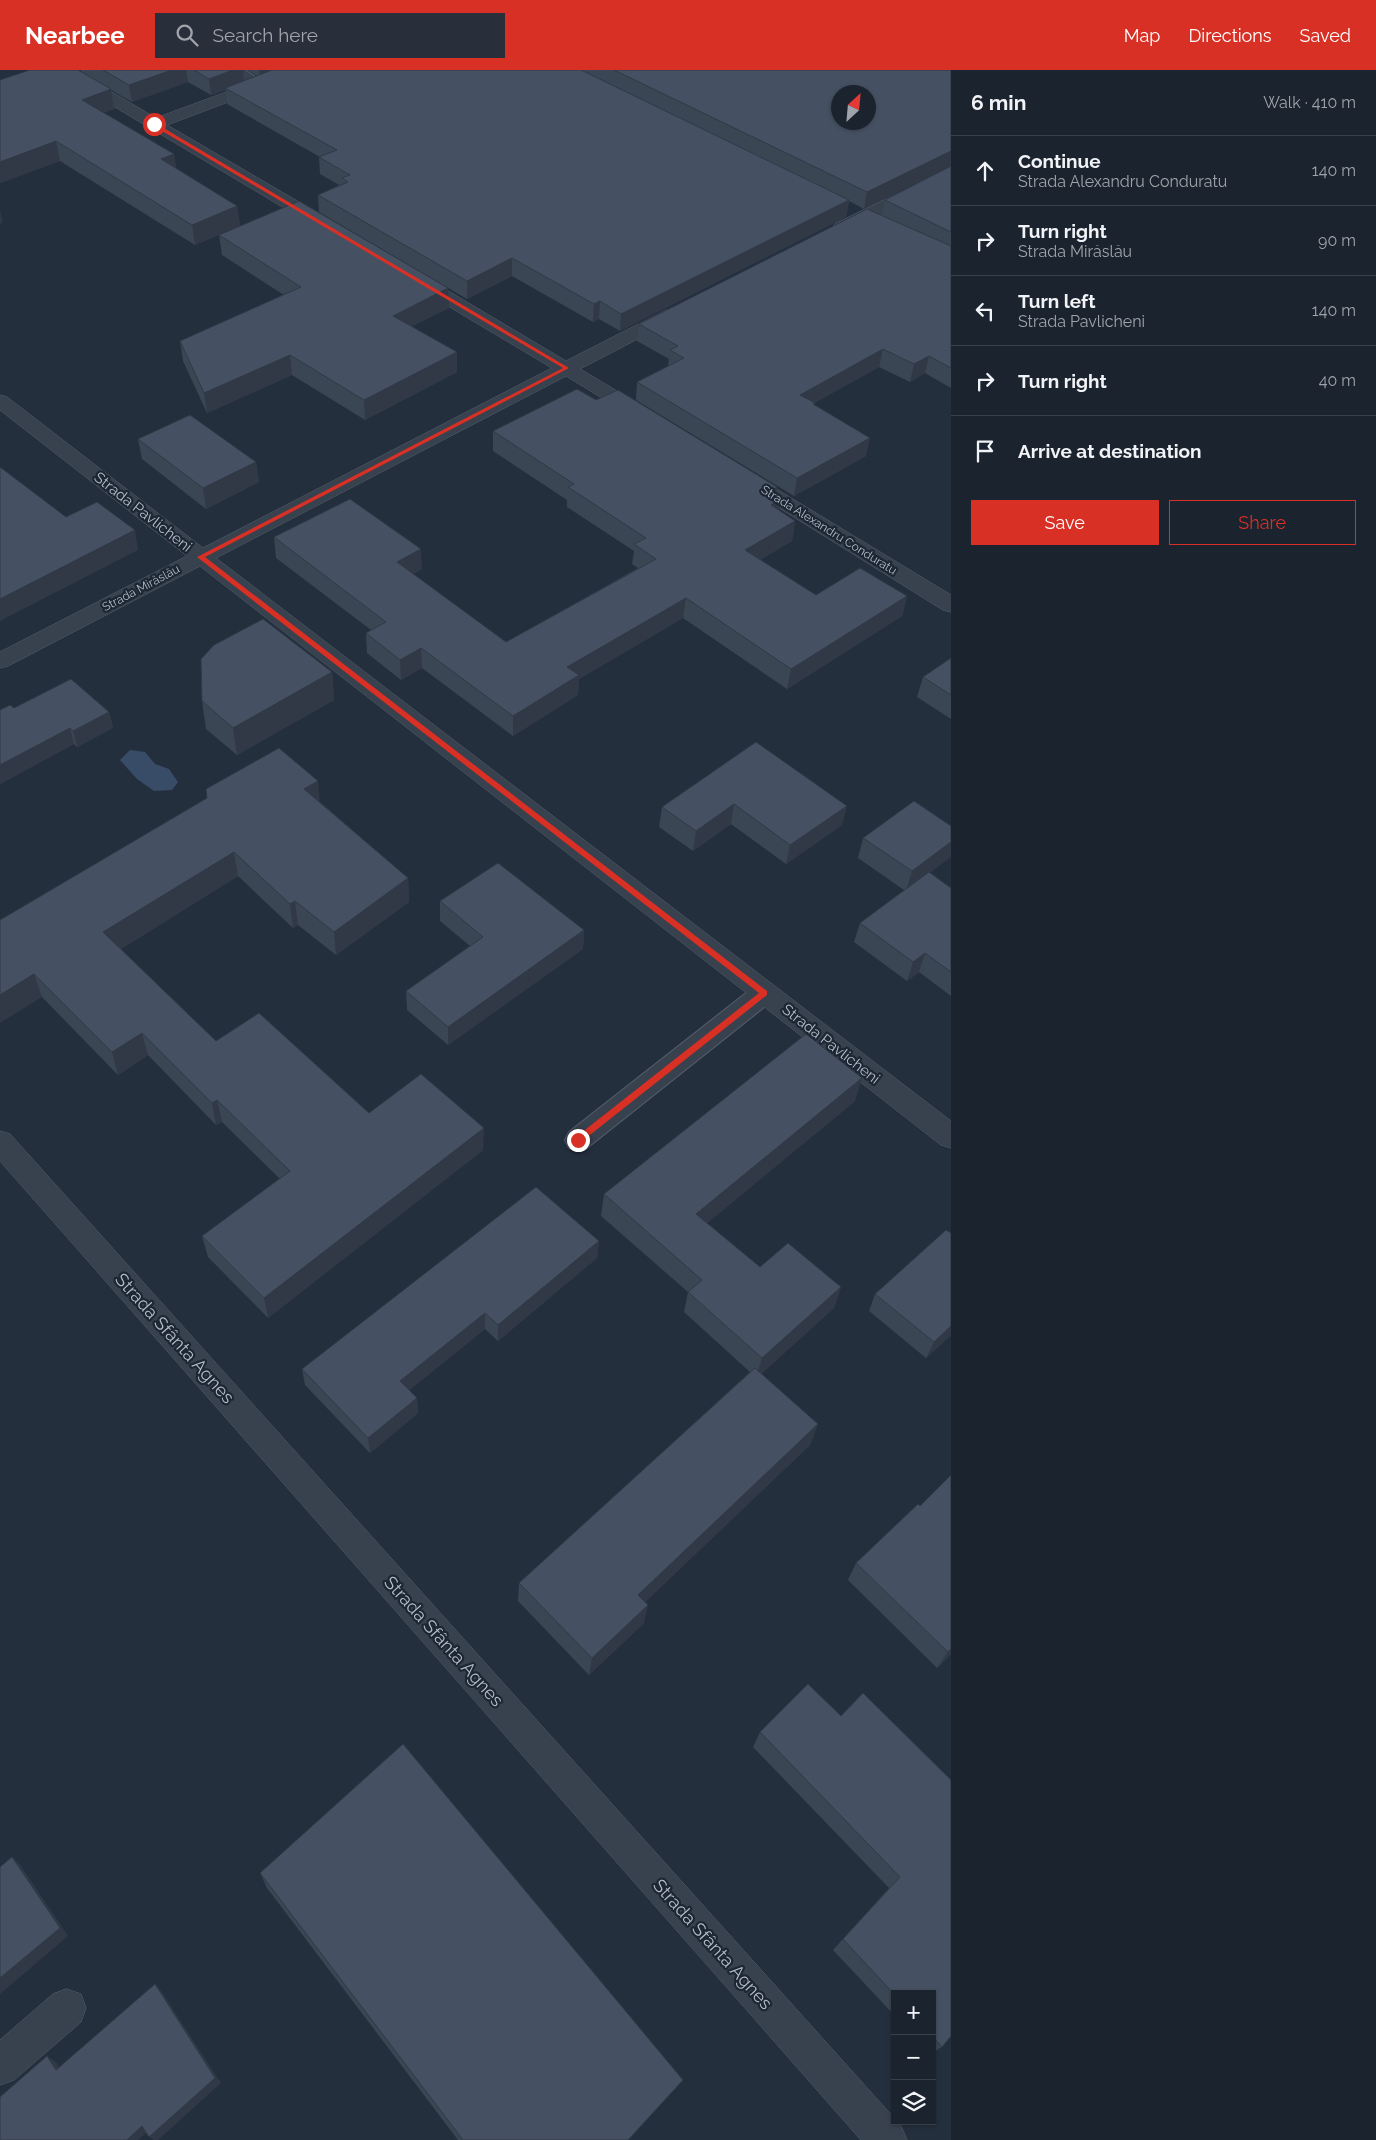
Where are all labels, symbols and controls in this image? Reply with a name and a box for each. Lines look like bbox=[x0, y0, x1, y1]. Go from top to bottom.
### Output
search box bbox=[155, 13, 505, 58]
text: Nearbee bbox=[25, 21, 125, 50]
icon: search bbox=[173, 21, 201, 49]
text: Search here bbox=[213, 24, 318, 46]
text: Map bbox=[1124, 25, 1160, 46]
text: Directions bbox=[1188, 25, 1272, 46]
text: Saved bbox=[1300, 25, 1351, 46]
north arrow bbox=[831, 85, 876, 130]
text: 6 min bbox=[971, 90, 1026, 115]
text: Walk · 410 m bbox=[1263, 93, 1356, 112]
route start bbox=[143, 113, 166, 136]
text: Continue bbox=[1018, 150, 1101, 172]
icon: ahead bbox=[971, 157, 999, 185]
text: 140 m bbox=[1312, 161, 1356, 180]
text: Strada Alexandru Conduratu bbox=[1018, 172, 1227, 191]
text: Turn right bbox=[1018, 220, 1107, 242]
icon: right bbox=[971, 227, 999, 255]
text: 90 m bbox=[1318, 231, 1356, 250]
text: Strada Mirăslău bbox=[1018, 242, 1132, 261]
text: Turn left bbox=[1018, 290, 1095, 312]
icon: left bbox=[971, 297, 999, 325]
text: 140 m bbox=[1312, 301, 1356, 320]
text: Strada Pavlicheni bbox=[1018, 312, 1145, 331]
icon: right bbox=[971, 367, 999, 395]
text: Turn right bbox=[1018, 370, 1107, 392]
text: 40 m bbox=[1319, 371, 1356, 390]
icon: arrive bbox=[971, 437, 999, 465]
text: Arrive at destination bbox=[1018, 440, 1202, 462]
street label: Strada Pavlicheni bbox=[91, 468, 195, 556]
street label: Strada Alexandru Conduratu bbox=[759, 482, 899, 578]
button: Save bbox=[971, 500, 1159, 545]
button: Share bbox=[1169, 500, 1356, 545]
street label: Strada Mirăslău bbox=[100, 562, 182, 614]
street label: Strada Pavlicheni bbox=[779, 1000, 883, 1088]
route end bbox=[567, 1129, 590, 1152]
street label: Strada Sfânta Agnes bbox=[111, 1269, 239, 1408]
street label: Strada Sfânta Agnes bbox=[380, 1572, 508, 1711]
street label: Strada Sfânta Agnes bbox=[649, 1875, 777, 2014]
map controls bbox=[891, 1990, 936, 2125]
button: + bbox=[891, 1990, 936, 2035]
button: − bbox=[891, 2035, 936, 2080]
button: layers bbox=[891, 2080, 936, 2125]

